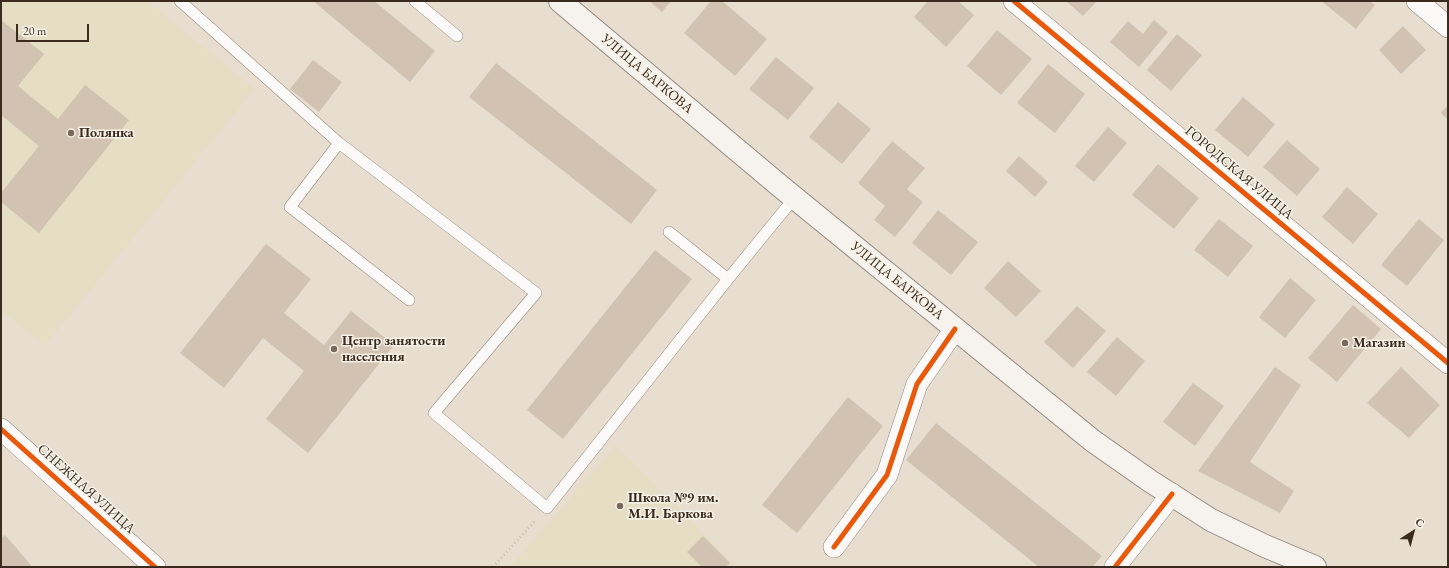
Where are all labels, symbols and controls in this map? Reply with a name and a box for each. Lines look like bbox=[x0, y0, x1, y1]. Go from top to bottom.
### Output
scale bar bbox=[18, 16, 91, 42]
text: 20 m bbox=[23, 23, 46, 39]
street label: УЛИЦА БАРКОВА bbox=[598, 31, 696, 117]
street label: ГОРОДСКАЯ УЛИЦА bbox=[1181, 123, 1297, 223]
place label: Полянка bbox=[79, 125, 134, 141]
marker: Полянка bbox=[66, 128, 76, 138]
street label: УЛИЦА БАРКОВА bbox=[847, 238, 947, 324]
place label: Центр занятости населения bbox=[342, 333, 445, 366]
place label: Магазин bbox=[1353, 335, 1406, 351]
marker: Магазин bbox=[1340, 338, 1350, 348]
marker: Центр занятости населения bbox=[329, 344, 339, 354]
street label: СНЕЖНАЯ УЛИЦА bbox=[34, 441, 138, 537]
place label: Школа №9 им. М.И. Баркова bbox=[628, 490, 718, 522]
marker: Школа №9 им. М.И. Баркова bbox=[615, 501, 625, 511]
north arrow bbox=[1393, 512, 1433, 552]
text: С bbox=[1413, 514, 1427, 530]

